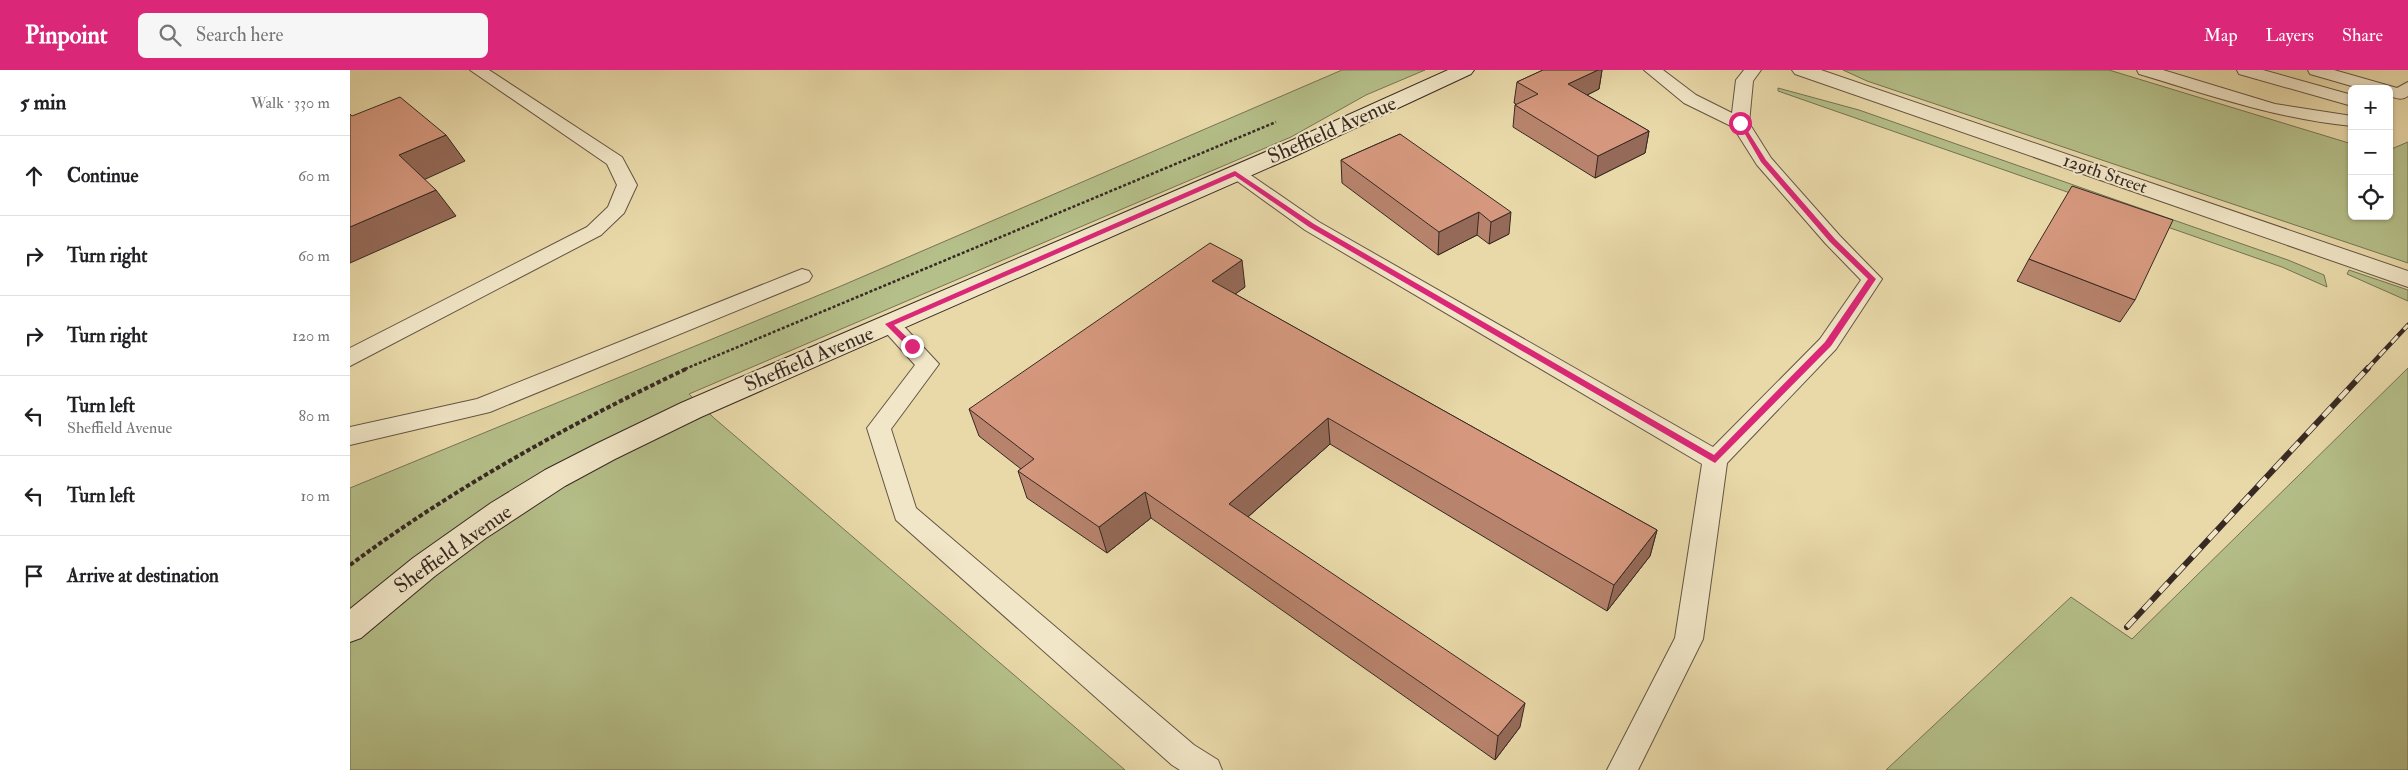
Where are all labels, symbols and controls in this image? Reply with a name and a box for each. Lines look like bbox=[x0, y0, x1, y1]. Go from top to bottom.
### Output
search box bbox=[138, 13, 488, 58]
text: Pinpoint bbox=[25, 20, 108, 51]
icon: search bbox=[156, 21, 184, 49]
text: Search here bbox=[196, 23, 283, 47]
text: Map bbox=[2204, 24, 2238, 47]
text: Layers bbox=[2266, 24, 2314, 47]
text: Share bbox=[2342, 24, 2383, 47]
map controls bbox=[2348, 85, 2393, 220]
button: + bbox=[2348, 85, 2393, 130]
text: 5 min bbox=[20, 89, 66, 116]
street label: Sheffield Avenue bbox=[1263, 90, 1401, 170]
text: Walk · 330 m bbox=[251, 93, 330, 113]
route start bbox=[1729, 112, 1752, 135]
button: − bbox=[2348, 130, 2393, 175]
street label: 129th Street bbox=[2060, 149, 2150, 199]
icon: ahead bbox=[20, 162, 48, 190]
text: Continue bbox=[67, 164, 138, 188]
text: 60 m bbox=[298, 166, 330, 186]
button: locate bbox=[2348, 175, 2393, 220]
icon: right bbox=[20, 242, 48, 270]
text: Turn right bbox=[67, 244, 147, 268]
text: 60 m bbox=[298, 246, 330, 266]
street label: Sheffield Avenue bbox=[740, 320, 878, 398]
icon: right bbox=[20, 322, 48, 350]
text: Turn right bbox=[67, 324, 147, 348]
text: 120 m bbox=[292, 326, 330, 346]
route end bbox=[901, 335, 924, 358]
text: Turn left bbox=[67, 394, 135, 418]
icon: left bbox=[20, 402, 48, 430]
text: 80 m bbox=[299, 406, 330, 426]
text: Sheffield Avenue bbox=[67, 418, 172, 438]
icon: left bbox=[20, 482, 48, 510]
text: Turn left bbox=[67, 484, 135, 508]
text: 10 m bbox=[300, 486, 330, 506]
street label: Sheffield Avenue bbox=[389, 498, 517, 600]
icon: arrive bbox=[20, 562, 48, 590]
text: Arrive at destination bbox=[67, 564, 219, 588]

